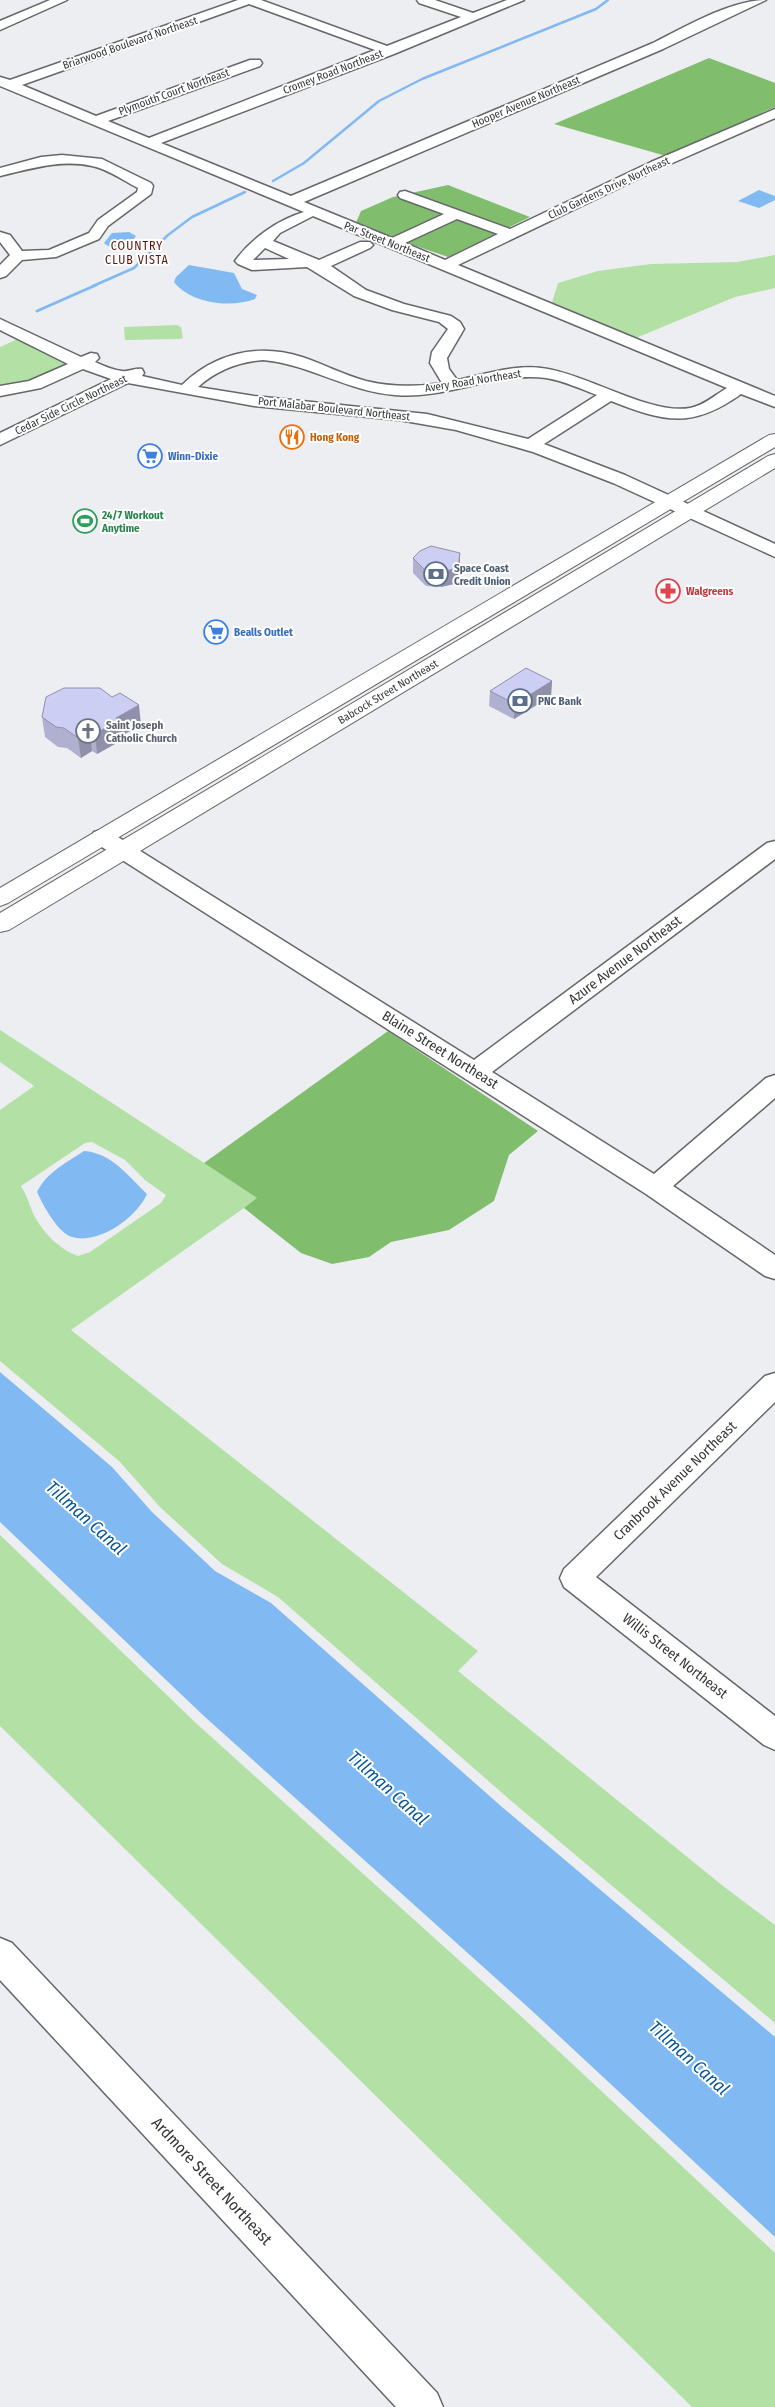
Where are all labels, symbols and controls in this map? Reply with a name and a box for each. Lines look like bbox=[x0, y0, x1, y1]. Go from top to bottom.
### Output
street label: Briarwood Boulevard Northeast bbox=[61, 14, 199, 72]
street label: Cromey Road Northeast bbox=[281, 47, 385, 97]
street label: Plymouth Court Northeast bbox=[117, 66, 232, 118]
street label: Hooper Avenue Northeast bbox=[470, 73, 582, 131]
street label: Club Gardens Drive Northeast bbox=[546, 154, 672, 222]
street label: Par Street Northeast bbox=[342, 219, 432, 265]
district label: COUNTRY CLUB VISTA bbox=[105, 239, 169, 267]
street label: Avery Road Northeast bbox=[424, 367, 523, 395]
street label: Cedar Side Circle Northeast bbox=[13, 372, 129, 438]
street label: Port Malabar Boulevard Northeast bbox=[257, 395, 411, 423]
restaurant icon: Hong Kong bbox=[279, 424, 305, 450]
place label: Hong Kong bbox=[310, 431, 360, 444]
supermarket icon: Winn-Dixie bbox=[137, 443, 163, 469]
place label: Winn-Dixie bbox=[168, 450, 218, 463]
sports icon: 24/7 Workout Anytime bbox=[72, 508, 98, 534]
place label: 24/7 Workout Anytime bbox=[101, 509, 164, 535]
bank icon: Space Coast Credit Union bbox=[423, 561, 449, 587]
place label: Space Coast Credit Union bbox=[454, 562, 511, 588]
pharmacy icon: Walgreens bbox=[655, 578, 681, 604]
place label: Walgreens bbox=[686, 585, 734, 598]
supermarket icon: Bealls Outlet bbox=[203, 619, 229, 645]
place label: Bealls Outlet bbox=[234, 626, 293, 639]
street label: Babcock Street Northeast bbox=[336, 657, 441, 727]
bank icon: PNC Bank bbox=[507, 688, 533, 714]
place label: PNC Bank bbox=[538, 695, 582, 708]
church icon: Saint Joseph Catholic Church bbox=[75, 718, 101, 744]
place label: Saint Joseph Catholic Church bbox=[106, 719, 177, 745]
street label: Azure Avenue Northeast bbox=[565, 912, 685, 1008]
street label: Blaine Street Northeast bbox=[379, 1007, 502, 1093]
street label: Cranbrook Avenue Northeast bbox=[610, 1418, 740, 1544]
water label: Tillman Canal bbox=[41, 1476, 131, 1560]
street label: Willis Street Northeast bbox=[619, 1610, 731, 1703]
water label: Tillman Canal bbox=[343, 1746, 433, 1830]
water label: Tillman Canal bbox=[644, 2016, 734, 2100]
street label: Ardmore Street Northeast bbox=[148, 2113, 277, 2249]

